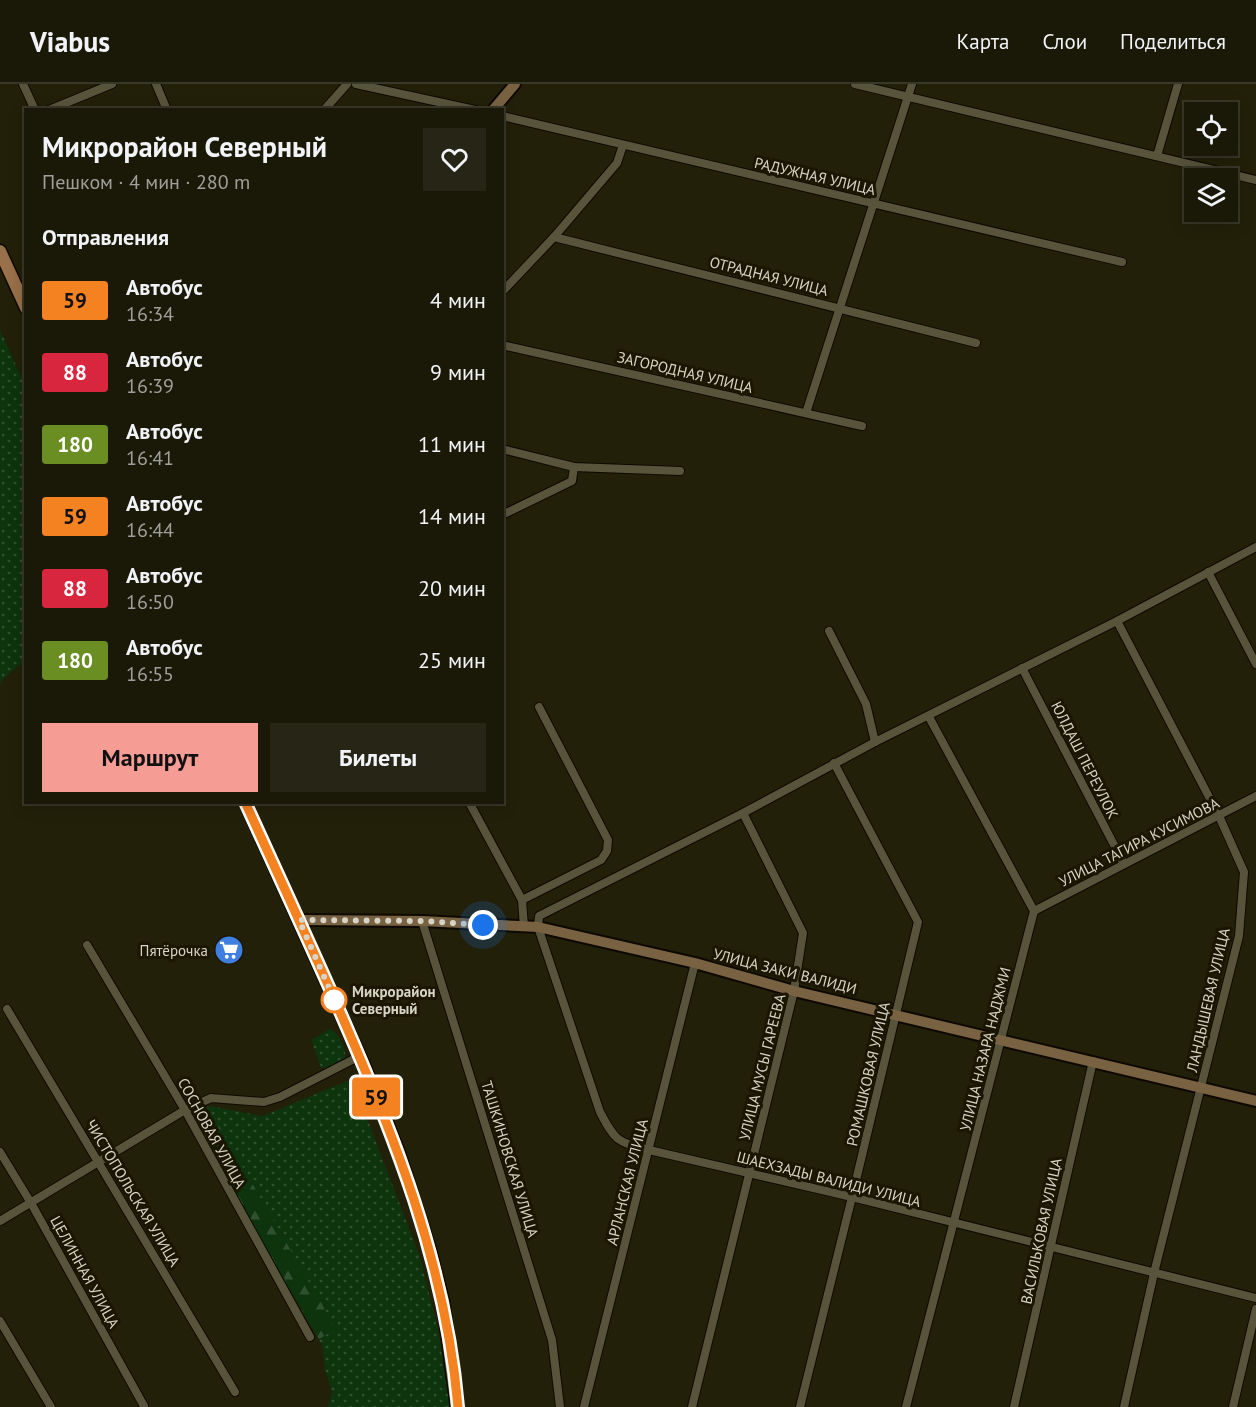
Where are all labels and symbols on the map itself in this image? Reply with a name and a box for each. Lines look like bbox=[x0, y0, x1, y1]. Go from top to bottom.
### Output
street label: РАДУЖНАЯ УЛИЦА bbox=[753, 153, 878, 199]
street label: ОТРАДНАЯ УЛИЦА bbox=[708, 252, 830, 300]
street label: ЗАГОРОДНАЯ УЛИЦА bbox=[615, 347, 755, 397]
street label: ЮЛДАШ ПЕРЕУЛОК bbox=[1047, 698, 1123, 822]
street label: УЛИЦА ТАГИРА КУСИМОВА bbox=[1056, 793, 1223, 891]
your location bbox=[468, 910, 498, 940]
street label: ЛАНДЫШЕВАЯ УЛИЦА bbox=[1182, 926, 1234, 1075]
supermarket icon: Пятёрочка bbox=[213, 934, 245, 966]
place label: Пятёрочка bbox=[140, 941, 208, 960]
street label: УЛИЦА ЗАКИ ВАЛИДИ bbox=[711, 944, 859, 998]
street label: УЛИЦА НАЗАРА НАДЖМИ bbox=[955, 965, 1015, 1133]
place label: Микрорайон Северный bbox=[352, 982, 436, 1018]
marker: Микрорайон Северный bbox=[321, 987, 347, 1013]
street label: УЛИЦА МУСЫ ГАРЕЕВА bbox=[735, 992, 789, 1142]
street label: РОМАШКОВАЯ УЛИЦА bbox=[842, 1000, 894, 1148]
street label: СОСНОВАЯ УЛИЦА bbox=[174, 1074, 250, 1192]
line badge: 59 bbox=[349, 1078, 403, 1116]
street label: ТАШКИНОВСКАЯ УЛИЦА bbox=[477, 1078, 543, 1240]
street label: ЧИСТОПОЛЬСКАЯ УЛИЦА bbox=[82, 1116, 185, 1270]
street label: АРЛАНСКАЯ УЛИЦА bbox=[602, 1117, 652, 1247]
street label: ШАЕХЗАДЫ ВАЛИДИ УЛИЦА bbox=[735, 1147, 923, 1211]
street label: ВАСИЛЬКОВАЯ УЛИЦА bbox=[1016, 1156, 1066, 1306]
street label: ЦЕЛИННАЯ УЛИЦА bbox=[46, 1213, 124, 1332]

